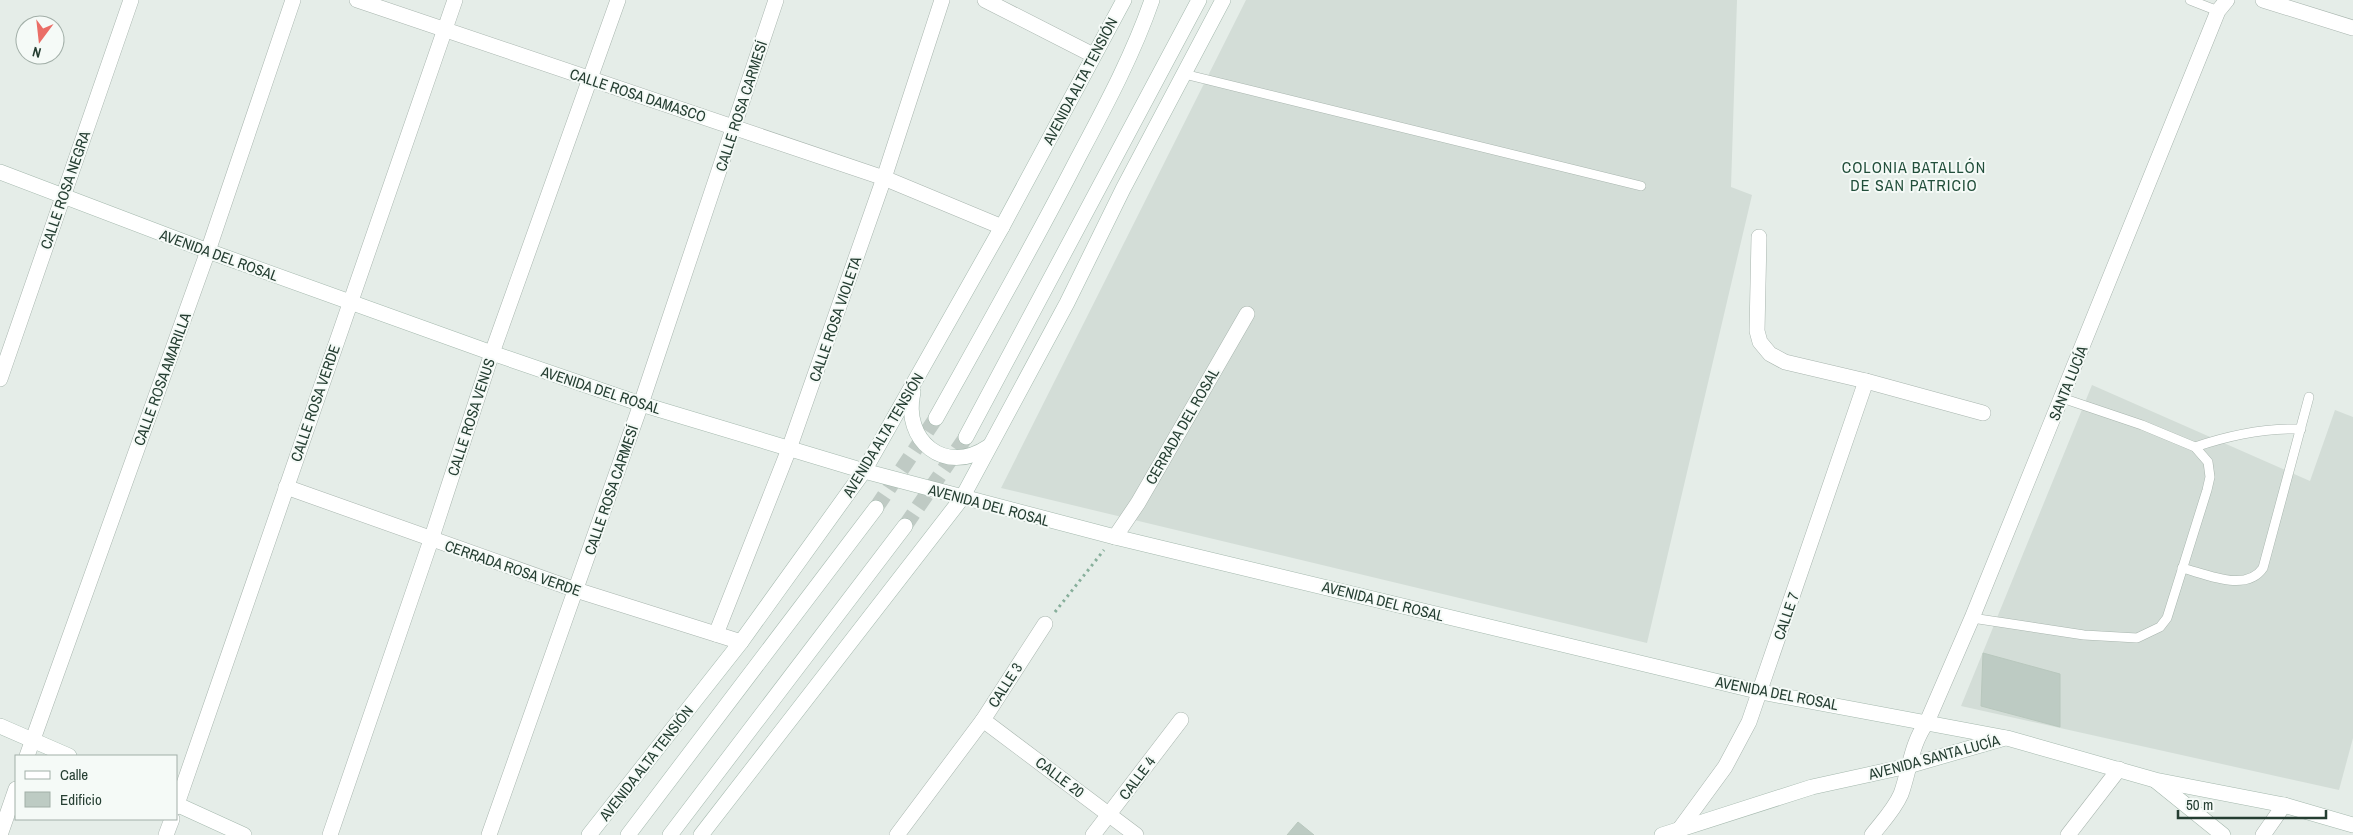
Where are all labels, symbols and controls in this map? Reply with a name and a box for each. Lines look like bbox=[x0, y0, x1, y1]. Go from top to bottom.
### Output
street label: AVENIDA ALTA TENSIÓN bbox=[1037, 14, 1122, 149]
north arrow bbox=[15, 15, 65, 65]
street label: CALLE ROSA CARMESÍ bbox=[710, 38, 772, 174]
text: N bbox=[30, 43, 43, 62]
street label: CALLE ROSA DAMASCO bbox=[567, 63, 709, 127]
street label: CALLE ROSA NEGRA bbox=[35, 127, 95, 252]
district label: COLONIA BATALLÓN DE SAN PATRICIO bbox=[1842, 156, 1986, 196]
street label: AVENIDA DEL ROSAL bbox=[156, 224, 281, 286]
street label: CALLE ROSA VIOLETA bbox=[804, 253, 867, 384]
street label: CALLE ROSA AMARILLA bbox=[128, 309, 196, 448]
street label: CALLE ROSA VERDE bbox=[285, 342, 345, 464]
street label: SANTA LUCÍA bbox=[2043, 342, 2093, 424]
street label: CALLE ROSA VENUS bbox=[442, 356, 500, 478]
street label: AVENIDA DEL ROSAL bbox=[538, 360, 664, 419]
street label: CERRADA DEL ROSAL bbox=[1140, 364, 1224, 488]
street label: AVENIDA ALTA TENSIÓN bbox=[837, 369, 928, 502]
street label: CALLE ROSA CARMESÍ bbox=[579, 422, 643, 558]
street label: AVENIDA DEL ROSAL bbox=[925, 478, 1052, 531]
street label: CERRADA ROSA VERDE bbox=[442, 535, 584, 601]
street label: AVENIDA DEL ROSAL bbox=[1319, 576, 1446, 626]
street label: CALLE 7 bbox=[1768, 589, 1804, 643]
street label: CALLE 3 bbox=[983, 659, 1027, 711]
street label: AVENIDA DEL ROSAL bbox=[1713, 671, 1840, 715]
street label: AVENIDA ALTA TENSIÓN bbox=[594, 701, 698, 826]
street label: AVENIDA SANTA LUCÍA bbox=[1865, 729, 2003, 785]
street label: CALLE 20 bbox=[1031, 752, 1089, 802]
street label: CALLE 4 bbox=[1114, 752, 1160, 804]
legend bbox=[15, 755, 178, 820]
text: Calle bbox=[60, 764, 88, 785]
scale bar bbox=[2178, 788, 2326, 820]
text: Edificio bbox=[60, 789, 102, 810]
text: 50 m bbox=[2186, 794, 2213, 815]

